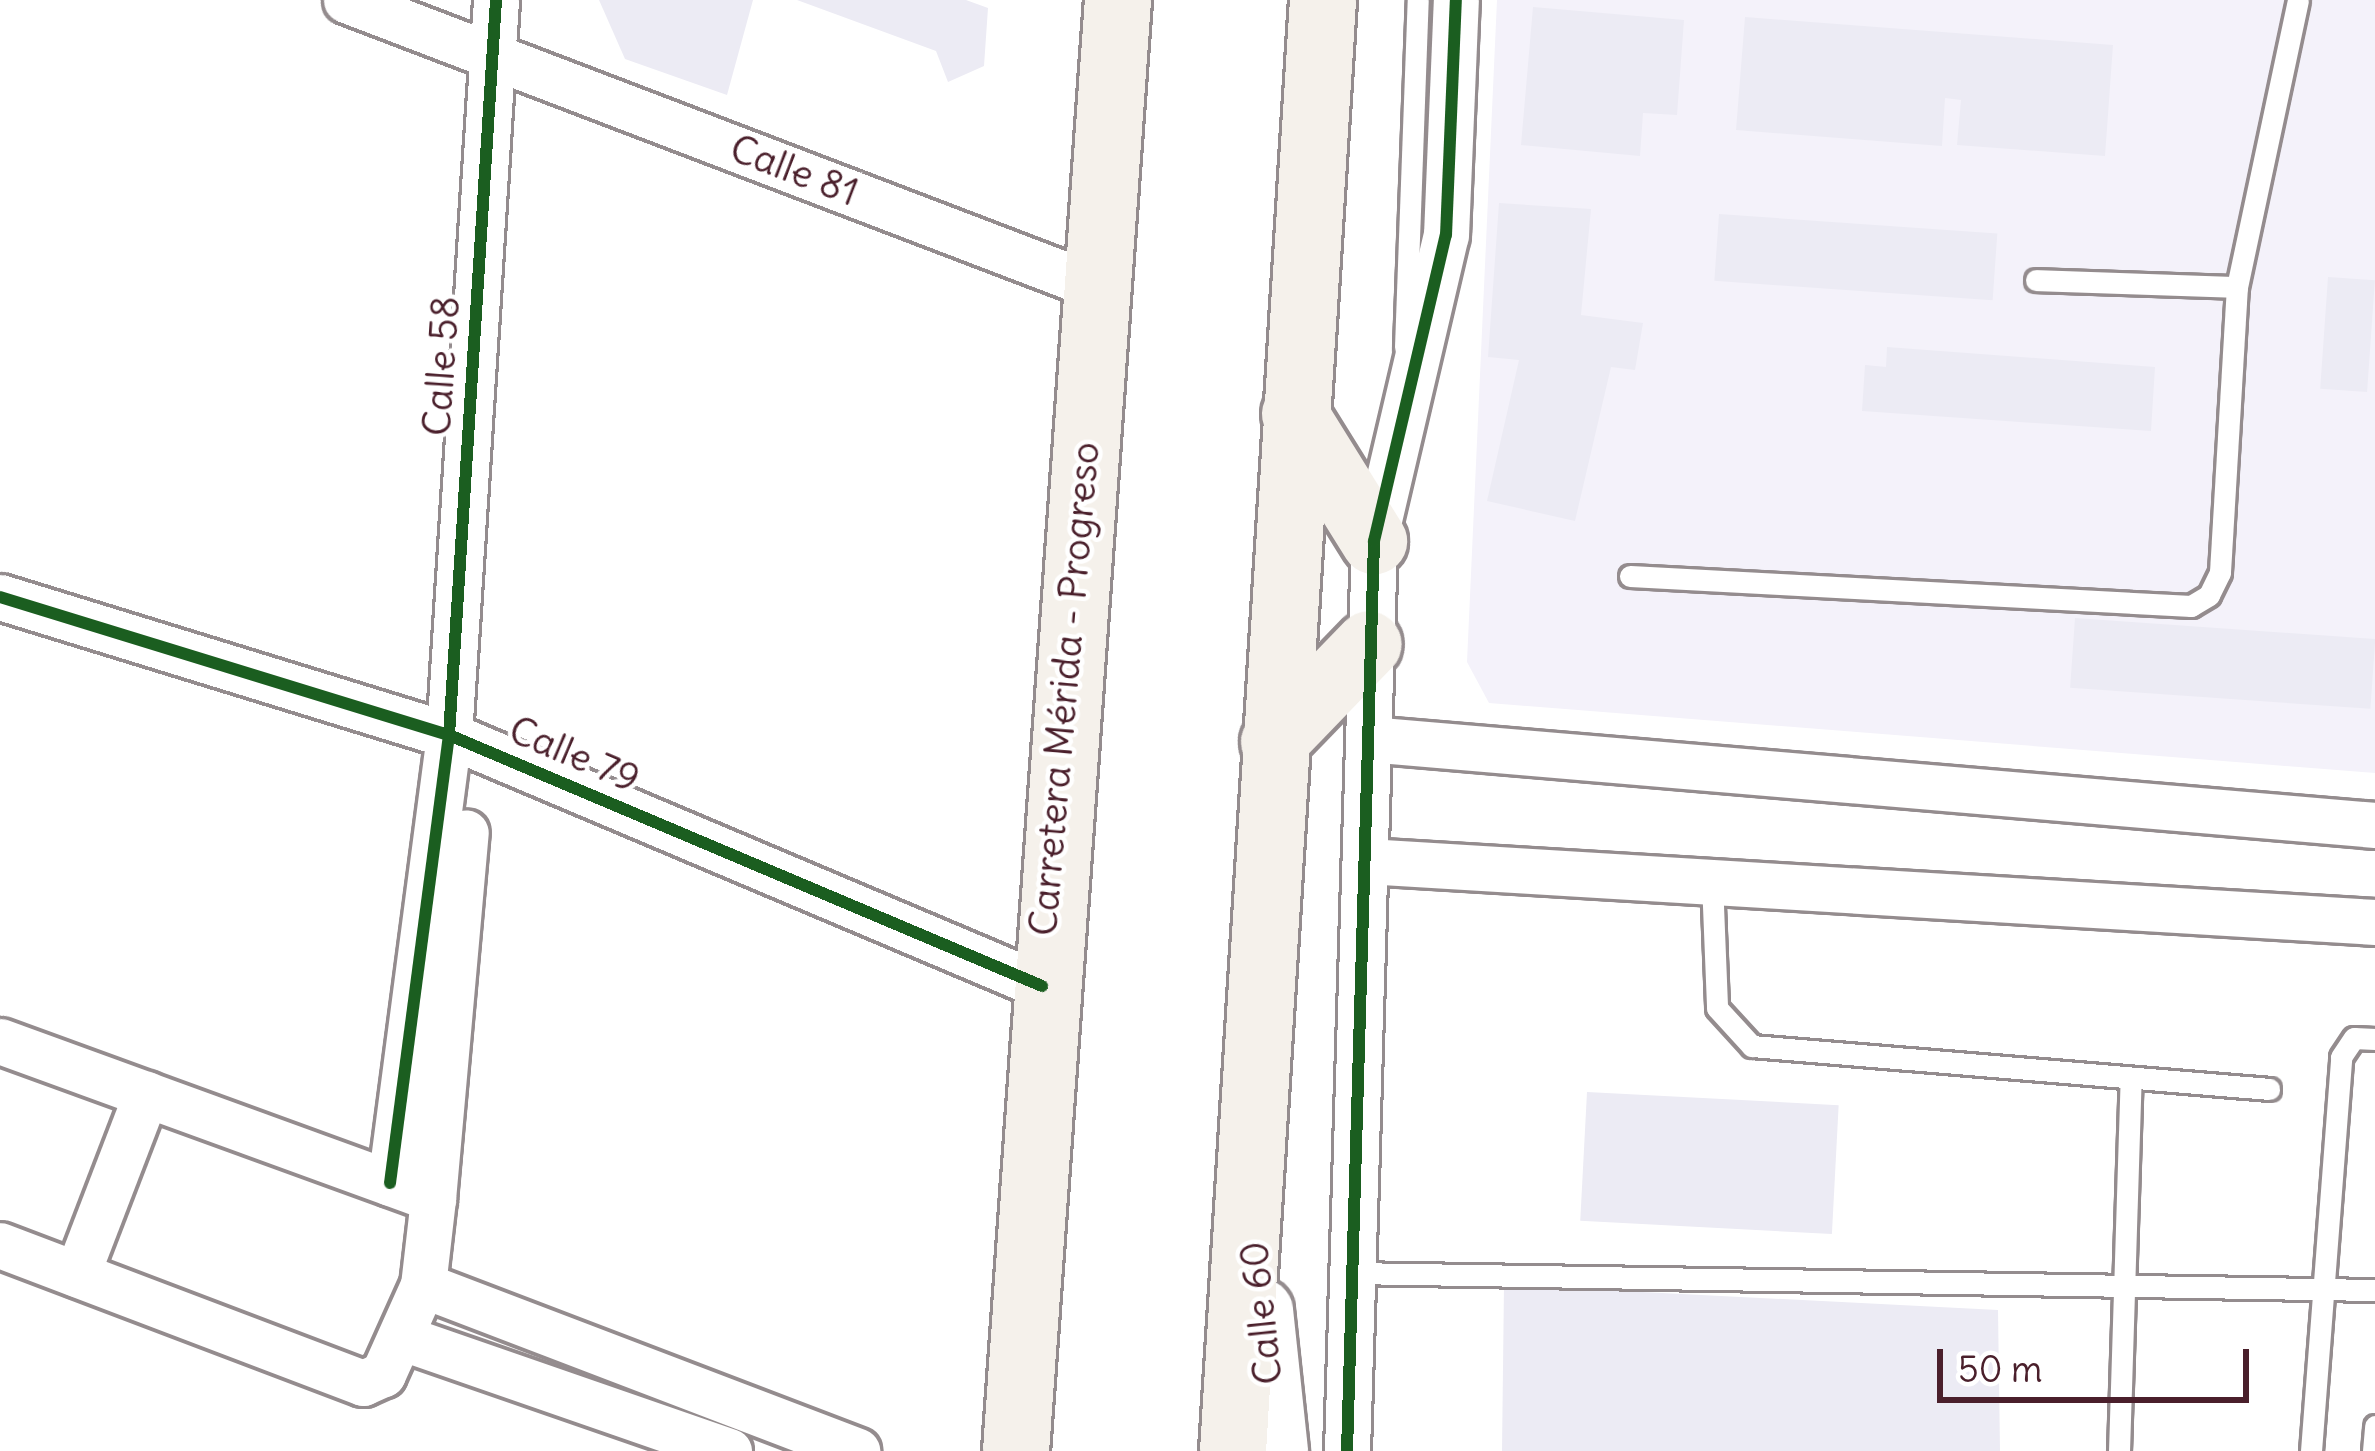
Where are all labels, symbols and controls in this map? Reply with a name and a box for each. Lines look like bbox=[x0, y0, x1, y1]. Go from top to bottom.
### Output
street label: Calle 81 bbox=[723, 125, 865, 217]
street label: Calle 58 bbox=[414, 294, 470, 438]
street label: Carretera Mérida - Progreso bbox=[1020, 440, 1110, 938]
street label: Calle 79 bbox=[502, 707, 646, 803]
street label: Calle 60 bbox=[1231, 1239, 1293, 1387]
scale bar bbox=[1943, 1325, 2255, 1399]
text: 50 m bbox=[1958, 1347, 2043, 1392]

